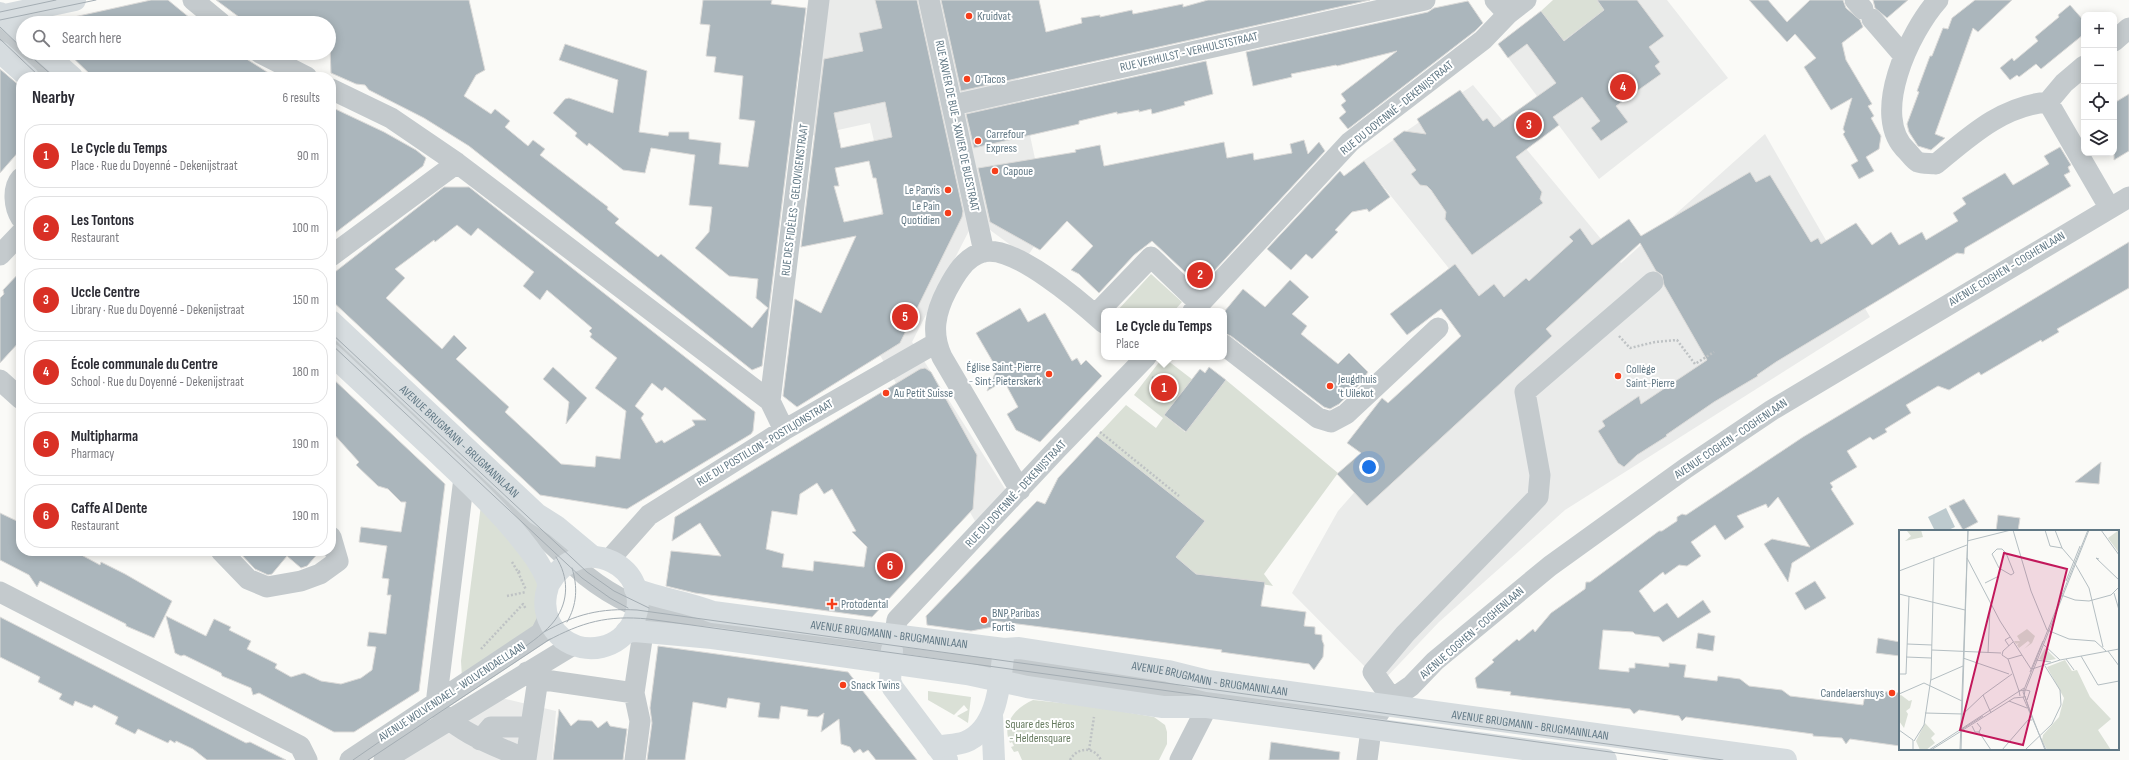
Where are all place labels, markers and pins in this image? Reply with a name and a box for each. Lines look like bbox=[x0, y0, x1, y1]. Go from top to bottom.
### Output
place label: Kruidvat bbox=[977, 9, 1011, 24]
marker: Kruidvat bbox=[964, 11, 974, 21]
place label: O'Tacos bbox=[975, 72, 1006, 87]
pin: 4 bbox=[1610, 72, 1636, 102]
marker: O'Tacos bbox=[962, 74, 972, 84]
pin: 3 bbox=[1516, 110, 1542, 140]
place label: Carrefour Express bbox=[986, 127, 1025, 156]
marker: Carrefour Express bbox=[973, 136, 983, 146]
place label: Capoue bbox=[1003, 164, 1033, 179]
marker: Capoue bbox=[990, 166, 1000, 176]
place label: Le Parvis bbox=[905, 183, 940, 198]
marker: Le Parvis bbox=[943, 185, 953, 195]
place label: Le Pain Quotidien bbox=[901, 199, 940, 228]
marker: Le Pain Quotidien bbox=[943, 208, 953, 218]
pin: 2 bbox=[1187, 260, 1213, 290]
pin: 5 bbox=[892, 302, 918, 332]
place label: Église Saint-Pierre - Sint-Pieterskerk bbox=[967, 360, 1041, 389]
place label: Collège Saint-Pierre bbox=[1626, 362, 1675, 391]
marker: Église Saint-Pierre - Sint-Pieterskerk bbox=[1044, 369, 1054, 379]
marker: Collège Saint-Pierre bbox=[1613, 371, 1623, 381]
place label: Jeugdhuis 't Uilekot bbox=[1337, 372, 1377, 401]
pin: 1 bbox=[1151, 373, 1177, 403]
marker: Jeugdhuis 't Uilekot bbox=[1325, 381, 1335, 391]
place label: Au Petit Suisse bbox=[893, 386, 953, 401]
marker: Au Petit Suisse bbox=[881, 388, 891, 398]
pin: 6 bbox=[877, 551, 903, 581]
place label: Protodental bbox=[841, 597, 888, 612]
marker: Protodental bbox=[826, 598, 838, 610]
place label: BNP Paribas Fortis bbox=[992, 606, 1040, 635]
marker: BNP Paribas Fortis bbox=[979, 615, 989, 625]
place label: Snack Twins bbox=[851, 678, 900, 693]
marker: Snack Twins bbox=[838, 680, 848, 690]
place label: Candelaershuys bbox=[1820, 686, 1884, 701]
marker: Candelaershuys bbox=[1887, 688, 1897, 698]

